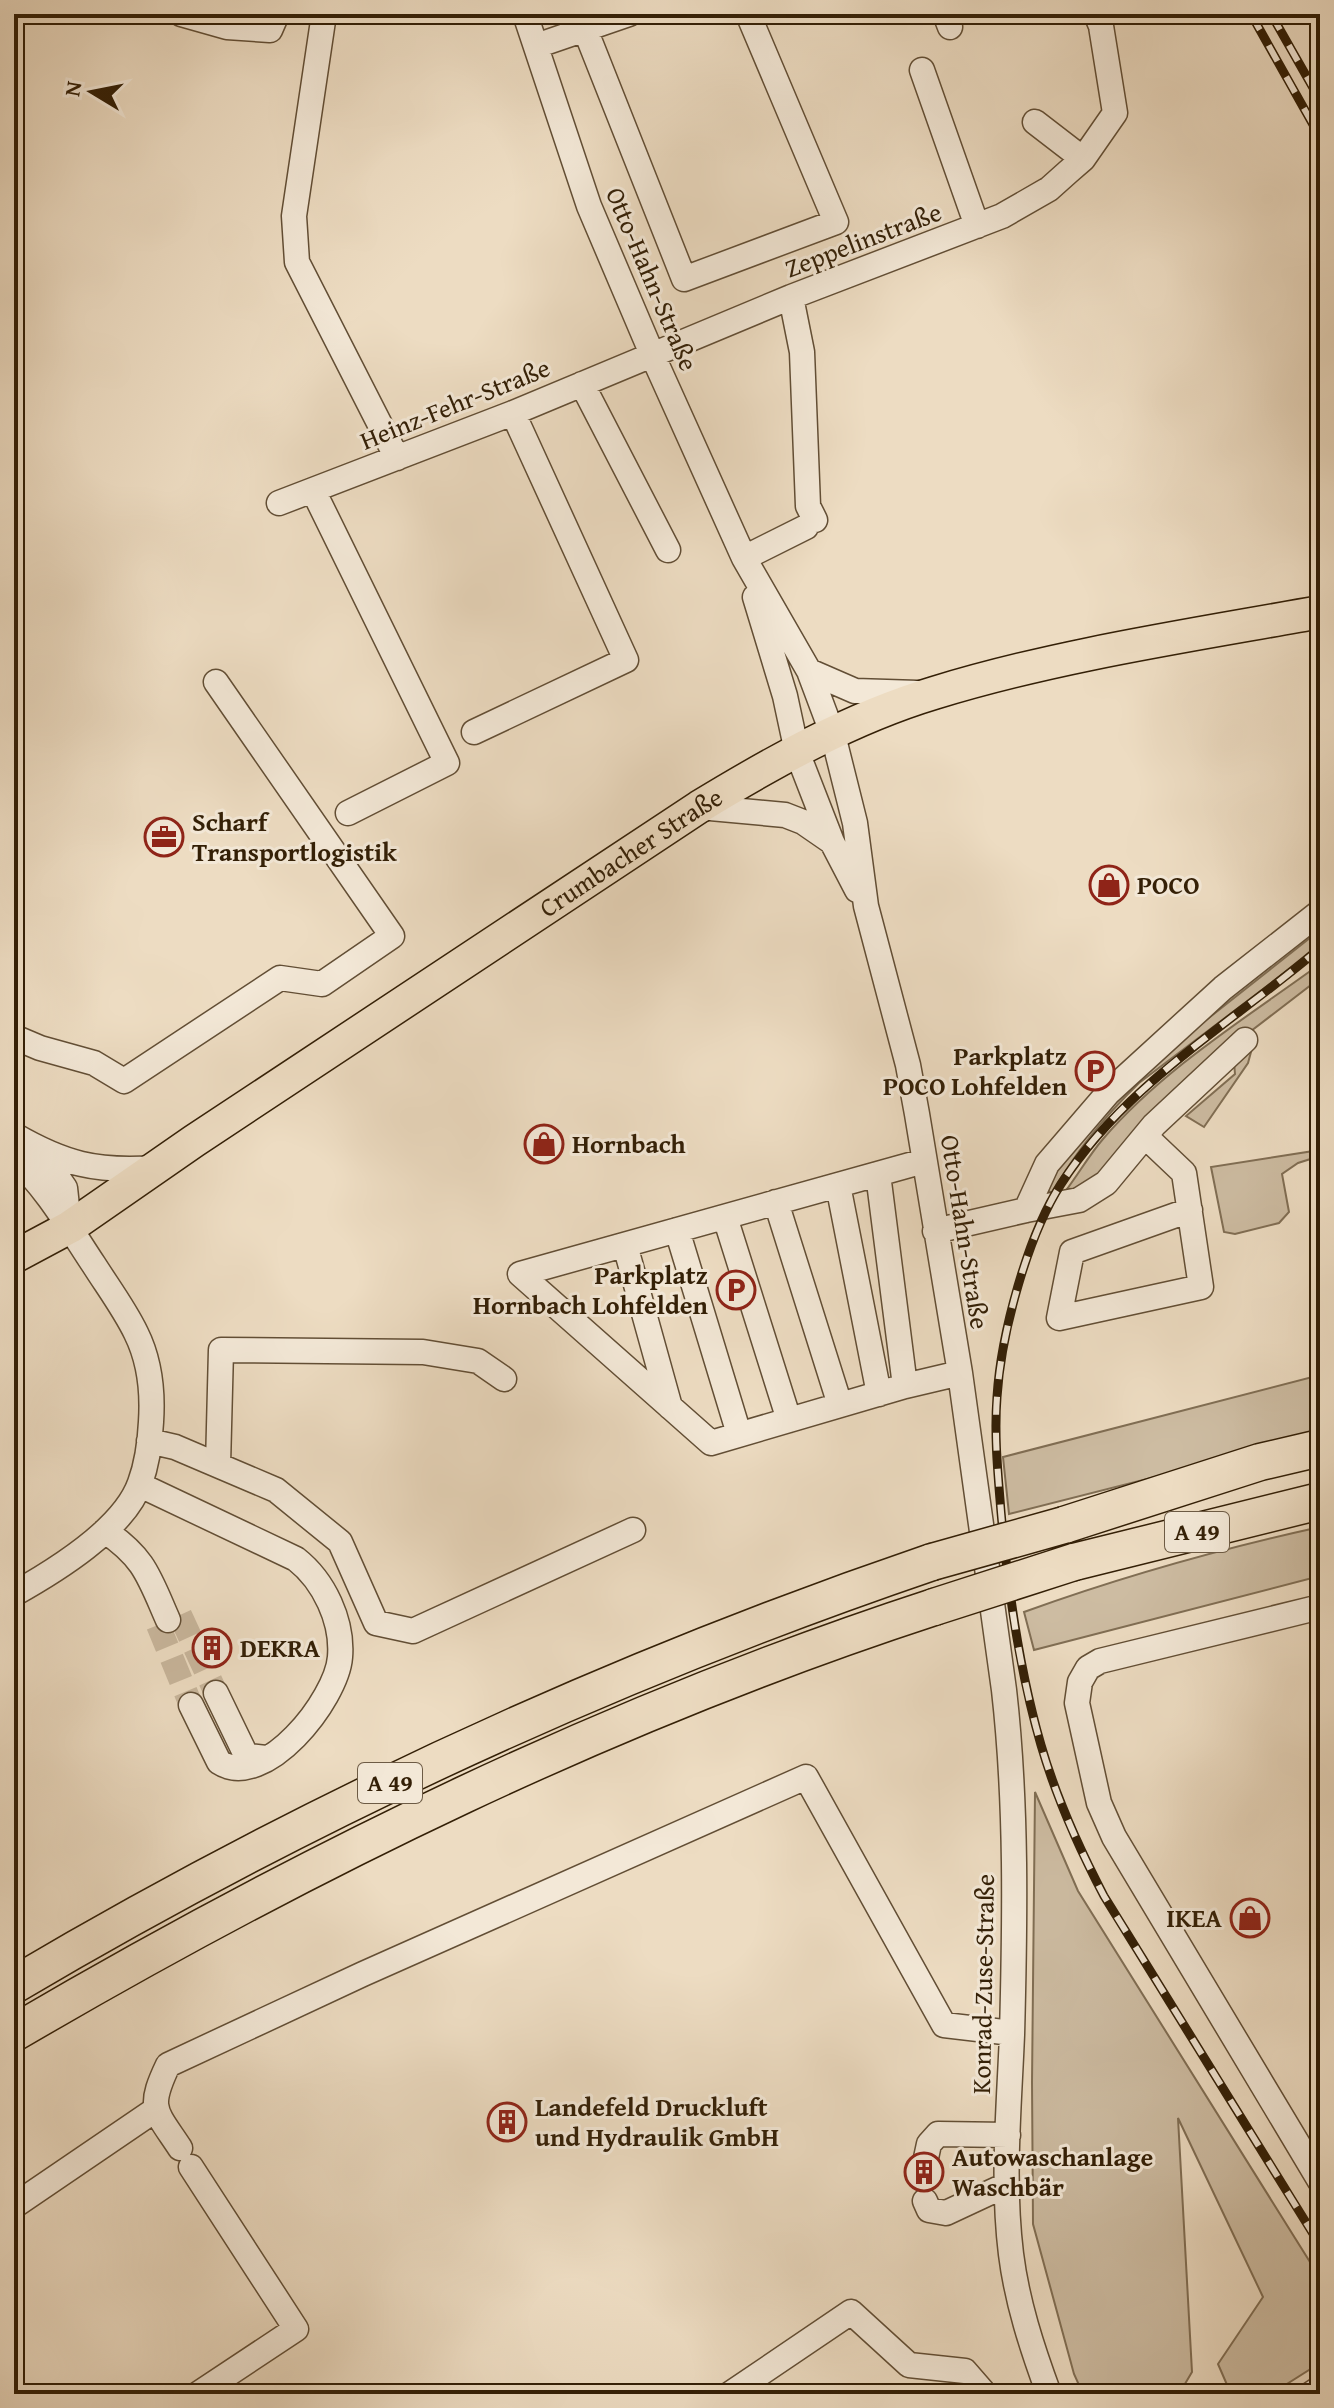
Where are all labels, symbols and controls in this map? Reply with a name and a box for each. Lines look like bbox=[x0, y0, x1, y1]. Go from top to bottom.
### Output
north arrow bbox=[52, 52, 132, 132]
text: N bbox=[55, 78, 89, 99]
street label: Otto-Hahn-Straße bbox=[596, 181, 709, 377]
street label: Zeppelinstraße bbox=[779, 192, 947, 287]
street label: Heinz-Fehr-Straße bbox=[354, 348, 556, 459]
street label: Crumbacher Straße bbox=[531, 777, 730, 927]
place label: Scharf Transportlogistik bbox=[192, 802, 397, 871]
office icon: Scharf Transportlogistik bbox=[143, 816, 185, 858]
shop icon: POCO bbox=[1088, 864, 1130, 906]
place label: POCO bbox=[1137, 865, 1200, 904]
place label: Parkplatz POCO Lohfelden bbox=[883, 1036, 1068, 1105]
parking icon: Parkplatz POCO Lohfelden bbox=[1074, 1050, 1116, 1092]
shop icon: Hornbach bbox=[523, 1123, 565, 1165]
place label: Hornbach bbox=[572, 1124, 686, 1163]
street label: Otto-Hahn-Straße bbox=[931, 1132, 1000, 1332]
place label: Parkplatz Hornbach Lohfelden bbox=[473, 1255, 709, 1324]
parking icon: Parkplatz Hornbach Lohfelden bbox=[715, 1269, 757, 1311]
road number: A 49 bbox=[1165, 1512, 1229, 1552]
building icon: DEKRA bbox=[191, 1627, 233, 1669]
place label: DEKRA bbox=[240, 1628, 320, 1667]
road number: A 49 bbox=[358, 1763, 422, 1803]
street label: Konrad-Zuse-Straße bbox=[961, 1874, 1004, 2094]
shop icon: IKEA bbox=[1229, 1897, 1271, 1939]
place label: IKEA bbox=[1166, 1898, 1222, 1937]
place label: Landefeld Druckluft und Hydraulik GmbH bbox=[535, 2087, 779, 2156]
building icon: Landefeld Druckluft und Hydraulik GmbH bbox=[486, 2101, 528, 2143]
place label: Autowaschanlage Waschbär bbox=[952, 2137, 1153, 2206]
building icon: Autowaschanlage Waschbär bbox=[903, 2151, 945, 2193]

